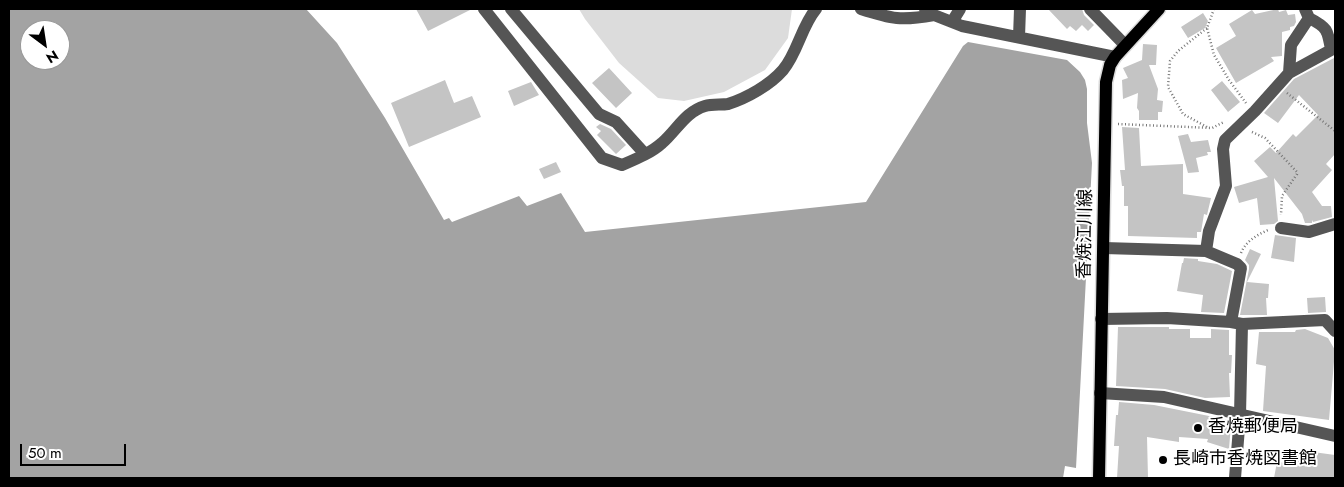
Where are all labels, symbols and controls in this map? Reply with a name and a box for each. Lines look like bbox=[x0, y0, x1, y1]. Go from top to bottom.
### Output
north arrow bbox=[20, 20, 70, 70]
text: N bbox=[42, 46, 62, 68]
street label: 香焼江川線 bbox=[1074, 189, 1098, 279]
place label: 香焼郵便局 bbox=[1208, 417, 1298, 439]
marker: 香焼郵便局 bbox=[1192, 422, 1204, 434]
scale bar bbox=[22, 434, 129, 466]
text: 50 m bbox=[28, 442, 62, 464]
place label: 長崎市香焼図書館 bbox=[1173, 449, 1317, 471]
marker: 長崎市香焼図書館 bbox=[1157, 454, 1169, 466]

